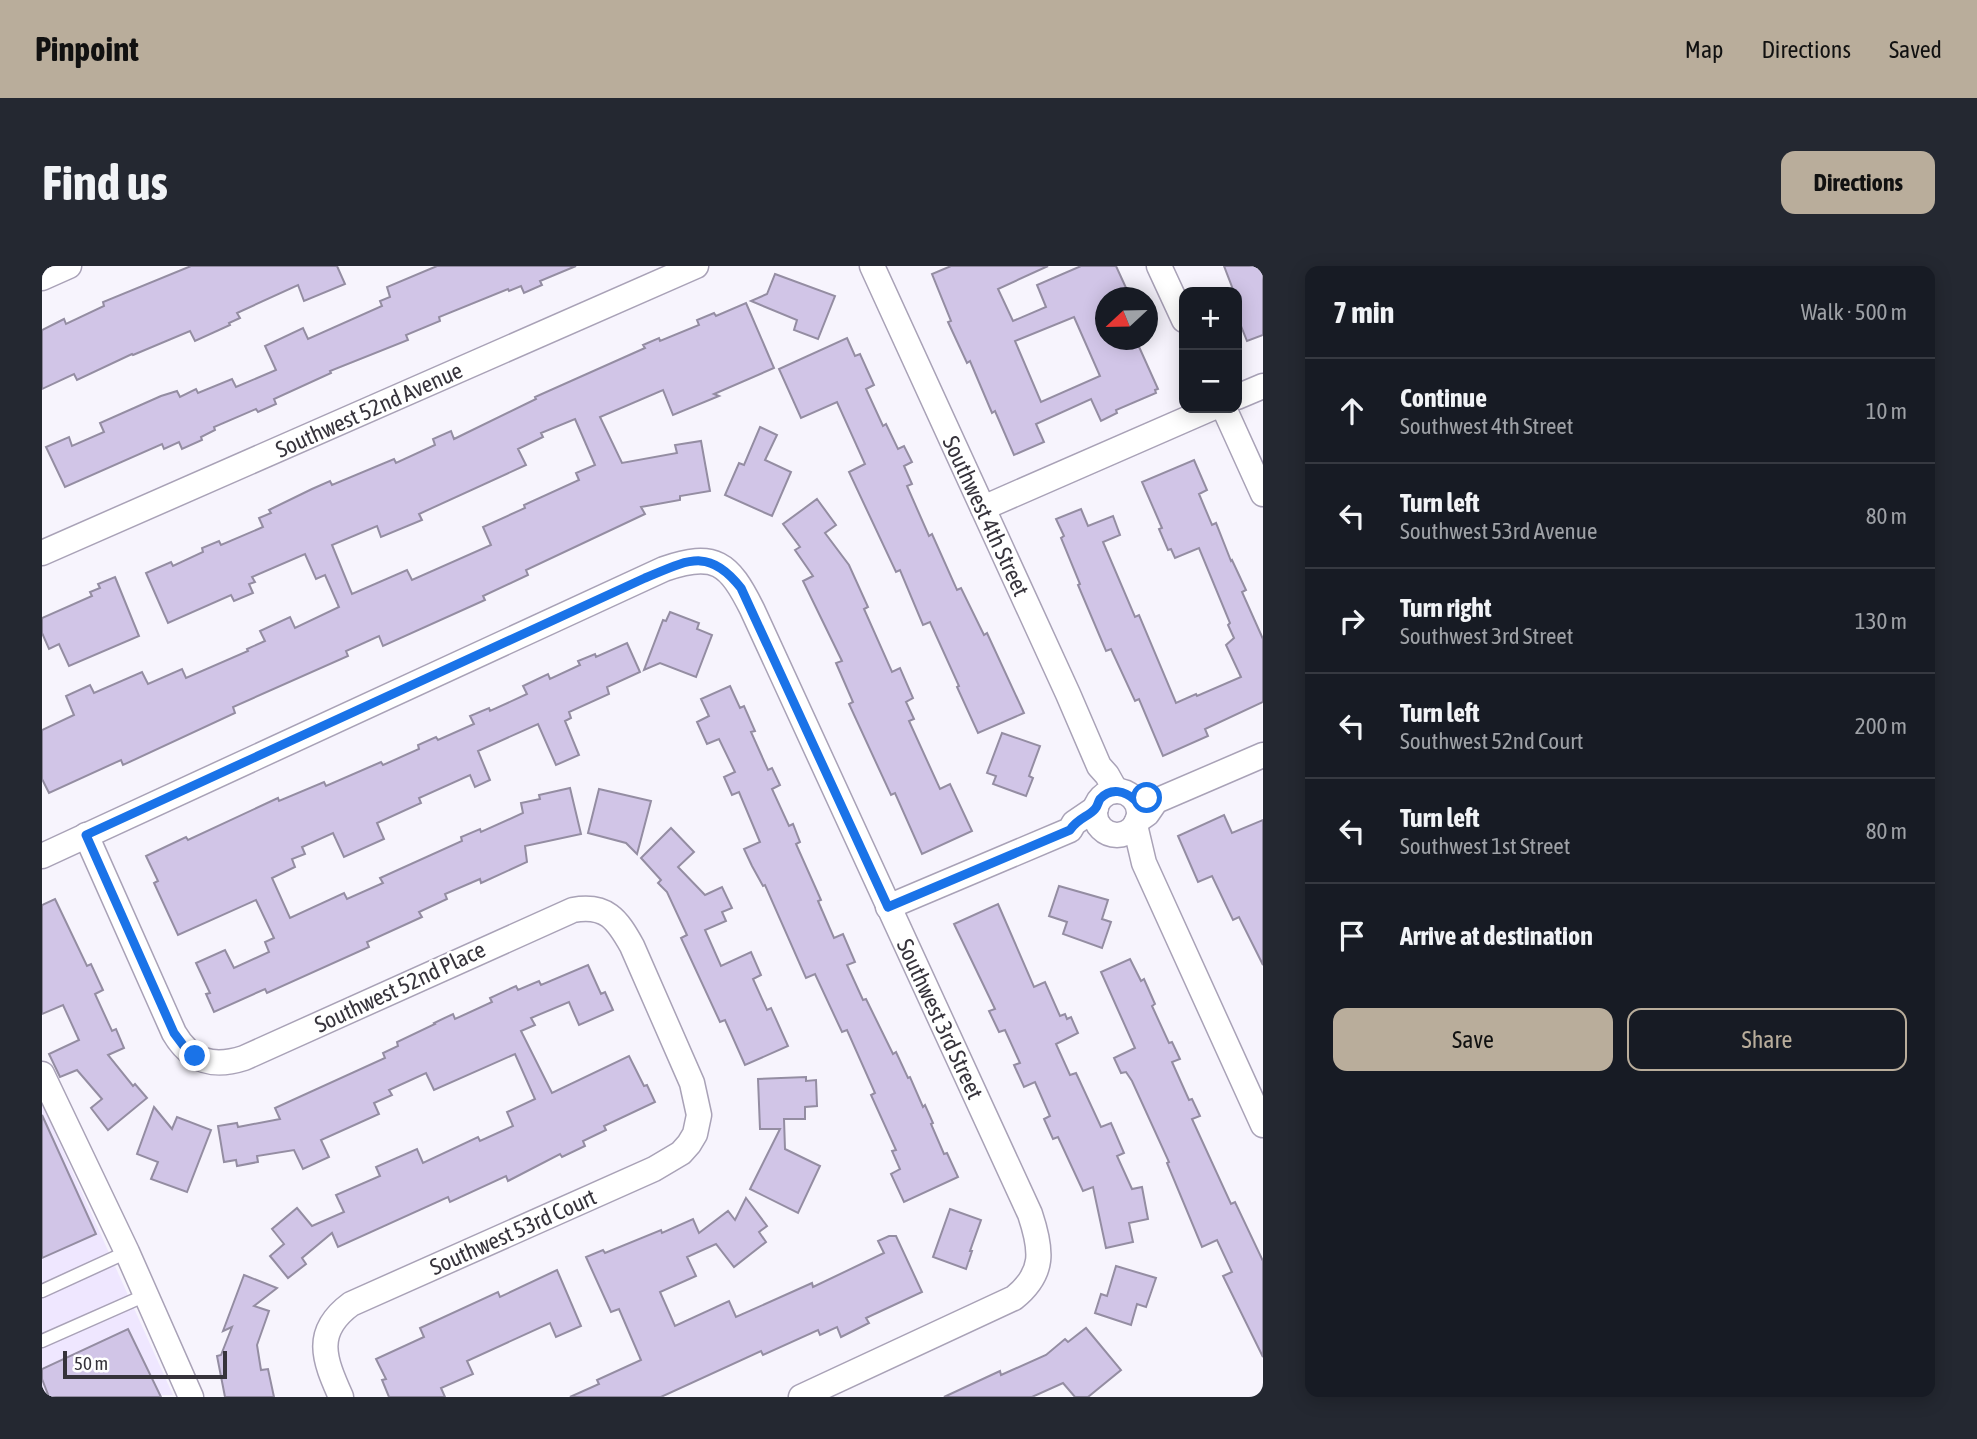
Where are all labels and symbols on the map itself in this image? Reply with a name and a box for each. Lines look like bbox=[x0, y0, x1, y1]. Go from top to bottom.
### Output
north arrow bbox=[1095, 287, 1158, 350]
street label: Southwest 52nd Avenue bbox=[272, 357, 466, 463]
street label: Southwest 4th Street bbox=[938, 432, 1034, 600]
route start bbox=[1131, 782, 1162, 813]
street label: Southwest 3rd Street bbox=[892, 935, 988, 1103]
street label: Southwest 52nd Place bbox=[311, 936, 489, 1038]
route end bbox=[179, 1040, 210, 1071]
street label: Southwest 53rd Court bbox=[426, 1184, 600, 1280]
scale bar bbox=[63, 1348, 228, 1380]

